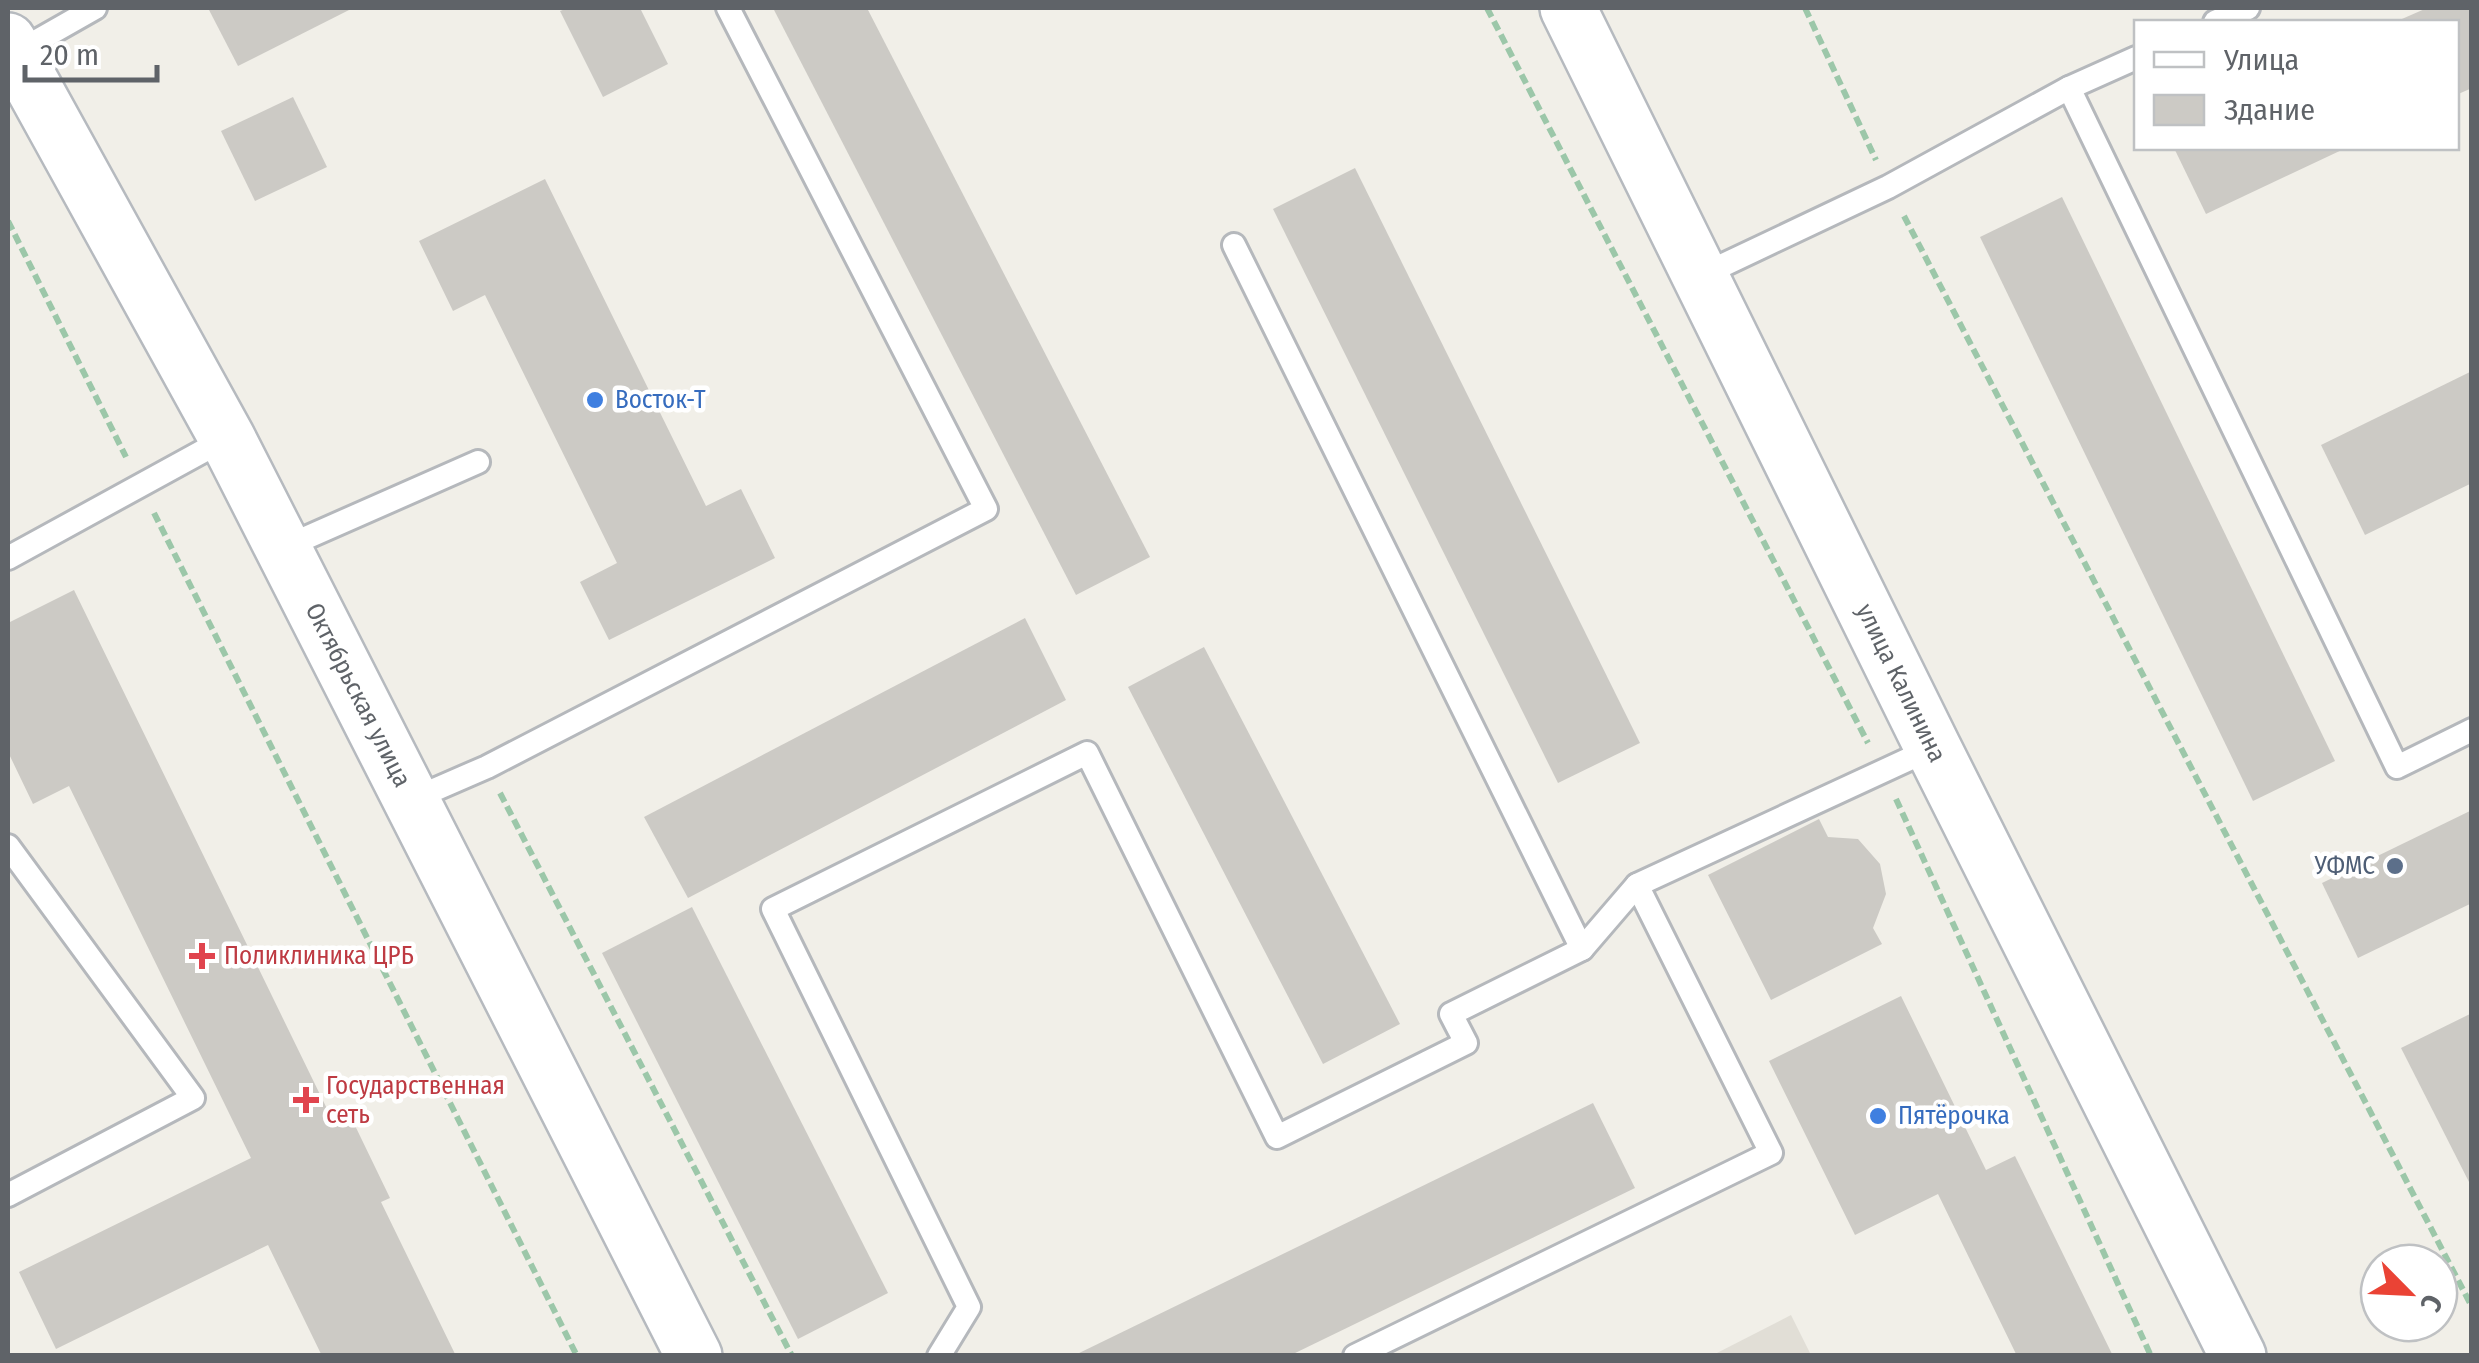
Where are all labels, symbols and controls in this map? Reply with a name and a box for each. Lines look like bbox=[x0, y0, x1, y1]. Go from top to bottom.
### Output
scale bar bbox=[25, 20, 158, 82]
legend bbox=[2134, 20, 2459, 150]
text: 20 m bbox=[40, 37, 99, 73]
text: Улица bbox=[2223, 42, 2299, 78]
text: Здание bbox=[2224, 92, 2315, 128]
place label: Восток-Т bbox=[615, 385, 706, 415]
marker: Восток-Т bbox=[584, 389, 606, 411]
street label: Октябрьская улица bbox=[299, 598, 417, 792]
street label: улица Калинина bbox=[1850, 599, 1952, 767]
place label: УФМС bbox=[2314, 851, 2375, 881]
marker: УФМС bbox=[2384, 855, 2406, 877]
place label: Поликлиника ЦРБ bbox=[224, 941, 414, 971]
marker: Поликлиника ЦРБ bbox=[189, 943, 215, 969]
place label: Государственная сеть bbox=[326, 1071, 505, 1130]
marker: Государственная сеть bbox=[295, 1089, 317, 1111]
place label: Пятёрочка bbox=[1898, 1101, 2010, 1131]
marker: Пятёрочка bbox=[1867, 1105, 1889, 1127]
north arrow bbox=[2359, 1243, 2459, 1343]
text: С bbox=[2413, 1290, 2449, 1317]

